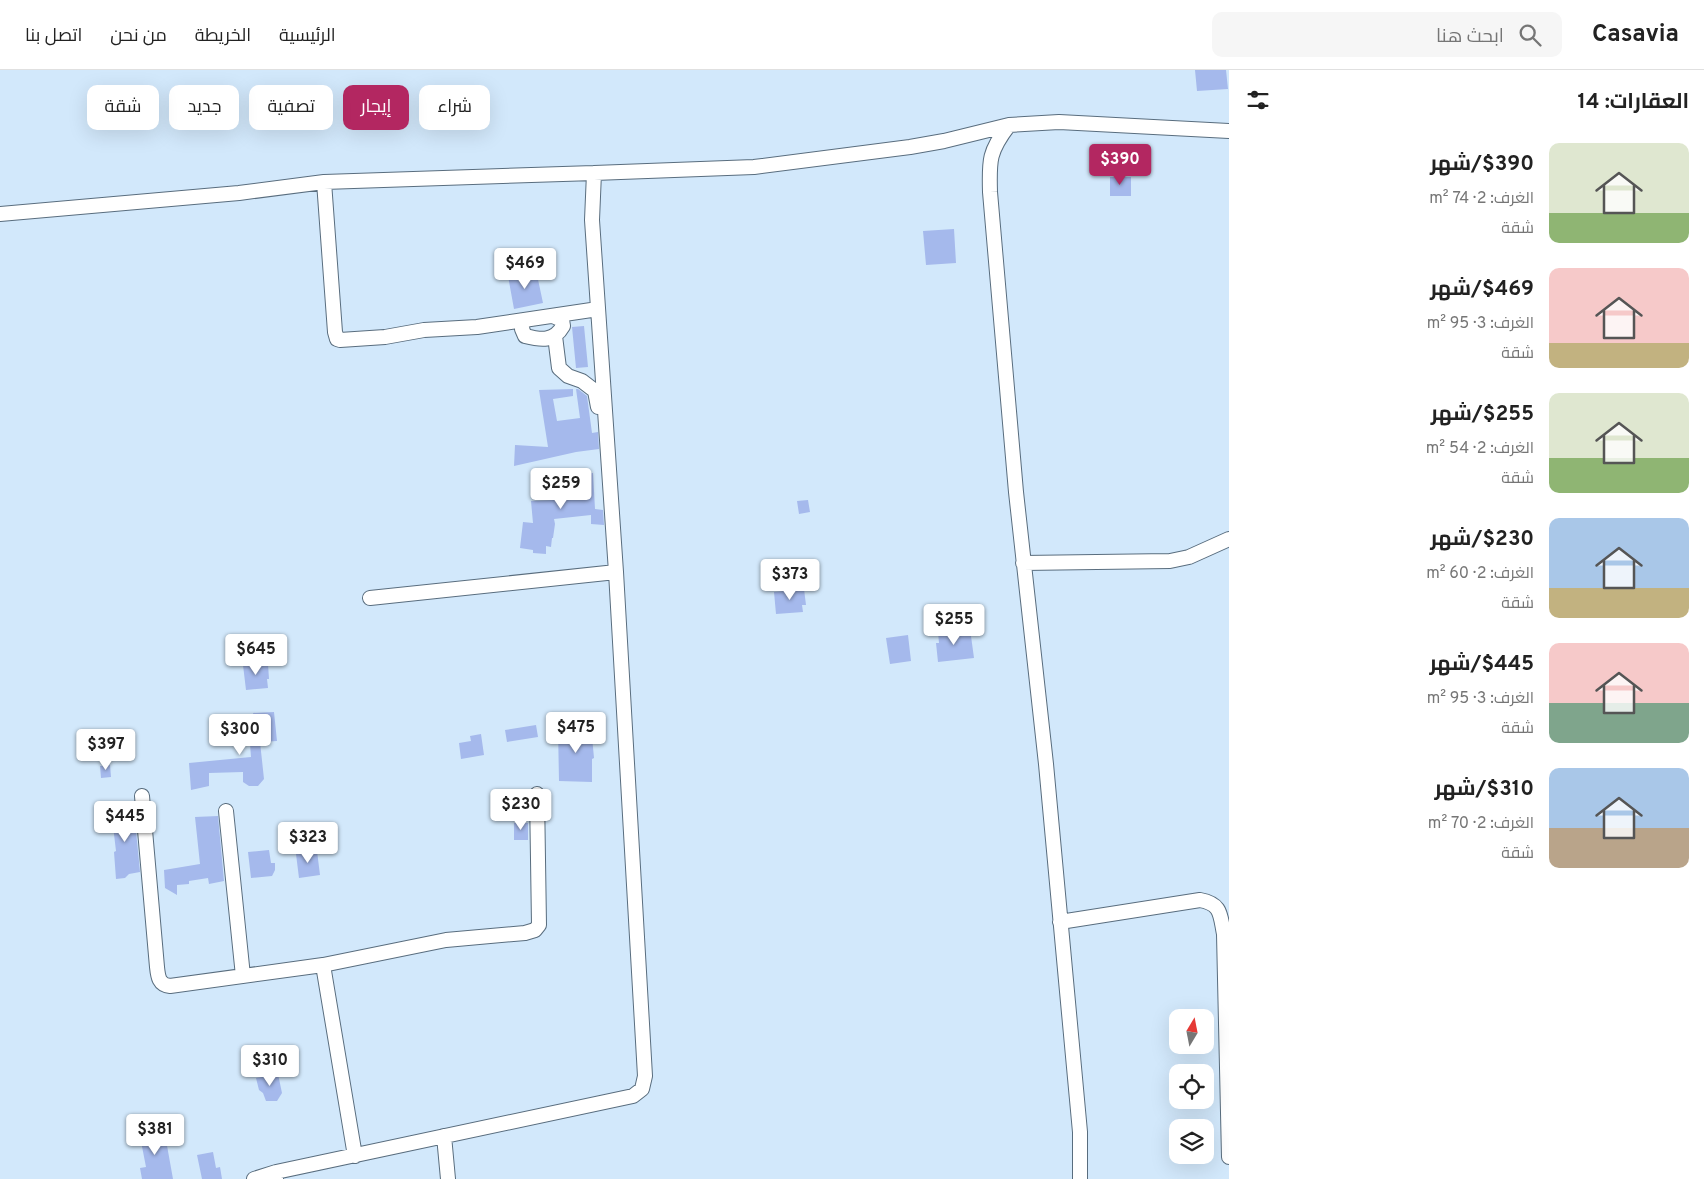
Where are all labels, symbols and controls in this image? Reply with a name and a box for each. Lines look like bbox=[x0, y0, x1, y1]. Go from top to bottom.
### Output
search box bbox=[1212, 12, 1562, 57]
text: Casavia bbox=[1592, 20, 1679, 50]
icon: search bbox=[1516, 21, 1544, 49]
text: اتصل بنا bbox=[25, 25, 82, 48]
text: من نحن bbox=[110, 25, 167, 48]
text: الخريطة bbox=[195, 25, 251, 48]
text: الرئيسية bbox=[279, 25, 336, 48]
text: ابحث هنا bbox=[1436, 25, 1504, 49]
chip: شقة bbox=[87, 85, 159, 130]
chip: جديد bbox=[169, 85, 239, 130]
chip: تصفية bbox=[249, 85, 333, 130]
chip: إيجار bbox=[343, 85, 409, 130]
chip: شراء bbox=[419, 85, 490, 130]
icon: filters bbox=[1244, 86, 1272, 114]
text: العقارات: 14 bbox=[1577, 89, 1689, 116]
pin: $390 bbox=[1090, 144, 1150, 186]
text: $390 bbox=[1100, 150, 1140, 170]
text: $390/شهر bbox=[1430, 151, 1534, 178]
icon: home bbox=[1589, 163, 1649, 223]
text: الغرف: 2 · 74 m² bbox=[1429, 189, 1534, 209]
text: شقة bbox=[1501, 219, 1534, 239]
pin: $469 bbox=[495, 248, 555, 290]
text: $469 bbox=[505, 254, 545, 274]
text: $469/شهر bbox=[1430, 276, 1534, 303]
icon: home bbox=[1589, 288, 1649, 348]
text: الغرف: 3 · 95 m² bbox=[1427, 314, 1534, 334]
text: شقة bbox=[1501, 344, 1534, 364]
text: $255/شهر bbox=[1431, 401, 1534, 428]
icon: home bbox=[1589, 413, 1649, 473]
text: الغرف: 2 · 54 m² bbox=[1426, 439, 1534, 459]
pin: $259 bbox=[531, 468, 591, 510]
text: شقة bbox=[1501, 469, 1534, 489]
text: $259 bbox=[541, 474, 581, 494]
text: $230/شهر bbox=[1430, 526, 1534, 553]
icon: home bbox=[1589, 538, 1649, 598]
pin: $373 bbox=[760, 558, 820, 601]
text: الغرف: 2 · 60 m² bbox=[1426, 564, 1534, 584]
text: $373 bbox=[772, 565, 808, 585]
text: شقة bbox=[1501, 594, 1534, 614]
pin: $255 bbox=[924, 604, 984, 646]
text: $255 bbox=[935, 610, 974, 630]
pin: $645 bbox=[226, 634, 286, 676]
text: $645 bbox=[236, 640, 276, 660]
text: $445/شهر bbox=[1429, 651, 1534, 678]
icon: home bbox=[1589, 663, 1649, 723]
text: الغرف: 3 · 95 m² bbox=[1427, 689, 1534, 709]
pin: $475 bbox=[546, 712, 606, 754]
pin: $300 bbox=[210, 714, 270, 756]
text: $475 bbox=[557, 718, 595, 738]
text: شقة bbox=[1501, 719, 1534, 739]
text: $300 bbox=[220, 720, 260, 740]
pin: $397 bbox=[76, 728, 136, 771]
text: $397 bbox=[87, 735, 125, 755]
text: $310/شهر bbox=[1435, 776, 1534, 803]
pin: $230 bbox=[491, 788, 551, 831]
icon: home bbox=[1589, 788, 1649, 848]
text: $230 bbox=[501, 795, 541, 815]
pin: $445 bbox=[95, 800, 155, 843]
text: $445 bbox=[105, 807, 145, 827]
text: الغرف: 2 · 70 m² bbox=[1428, 814, 1534, 834]
pin: $323 bbox=[278, 822, 338, 864]
text: $323 bbox=[289, 828, 327, 848]
text: شقة bbox=[1501, 844, 1534, 864]
north arrow bbox=[1169, 1009, 1214, 1054]
map controls bbox=[1169, 1009, 1214, 1164]
pin: $310 bbox=[240, 1044, 300, 1087]
text: $310 bbox=[252, 1051, 288, 1071]
button: locate bbox=[1169, 1064, 1214, 1109]
pin: $381 bbox=[125, 1114, 185, 1156]
button: layers bbox=[1169, 1119, 1214, 1164]
text: $381 bbox=[137, 1120, 173, 1140]

